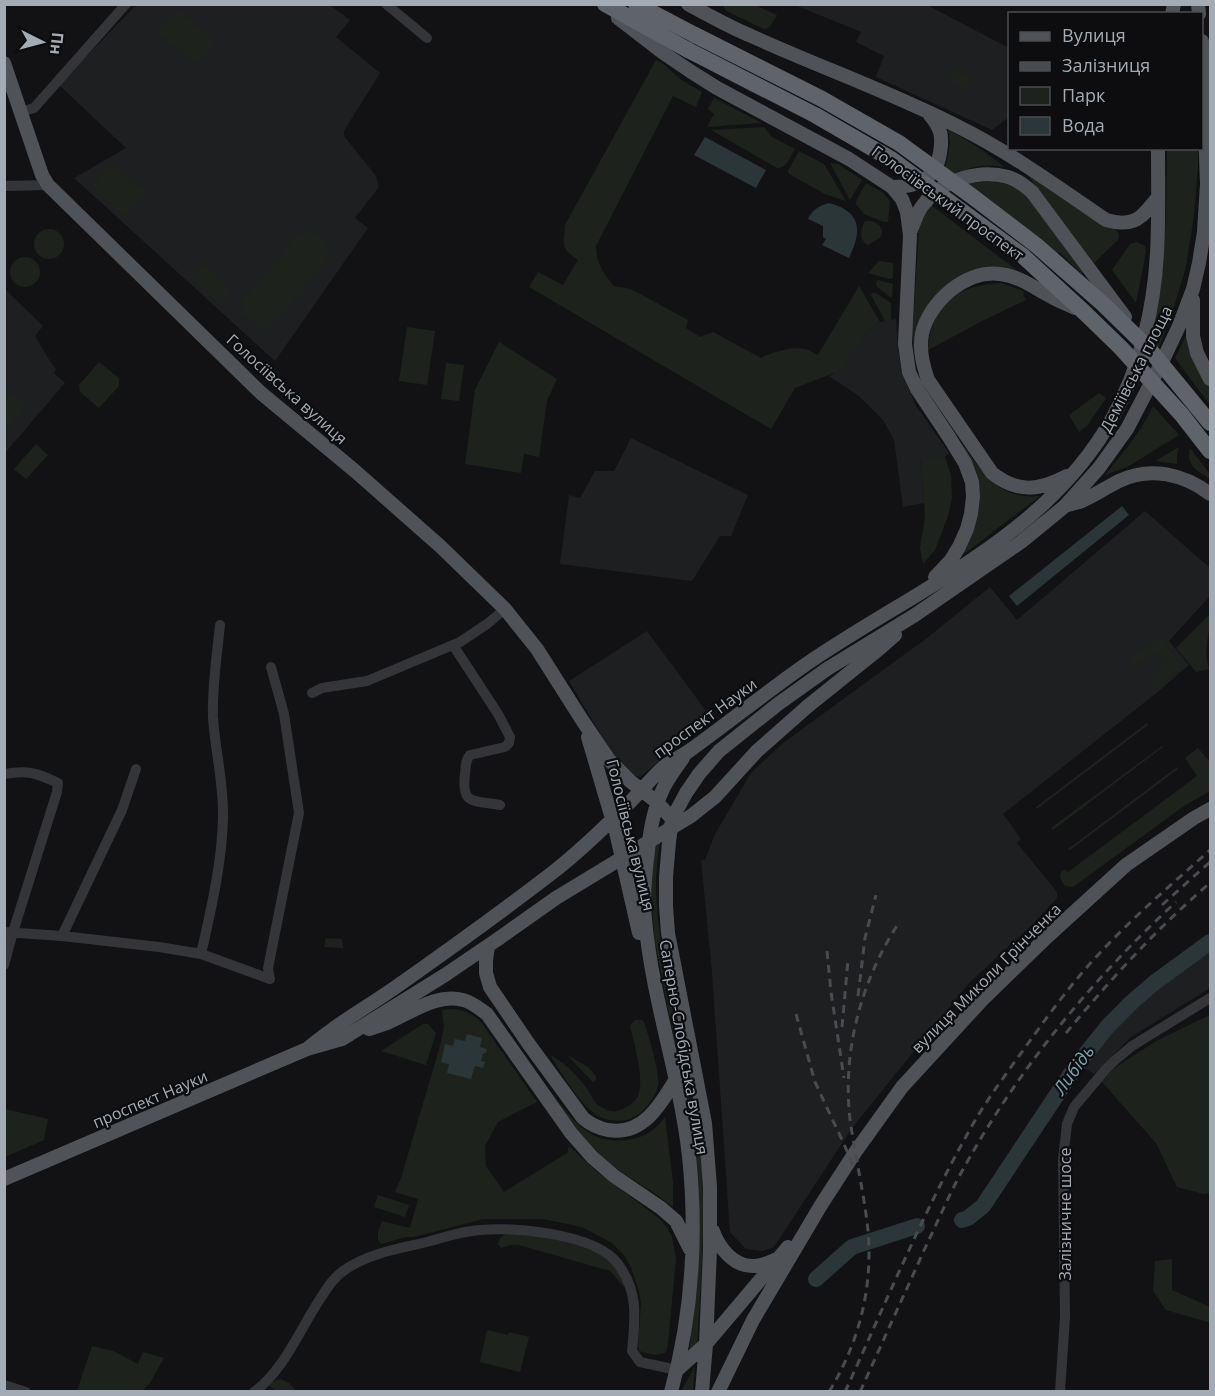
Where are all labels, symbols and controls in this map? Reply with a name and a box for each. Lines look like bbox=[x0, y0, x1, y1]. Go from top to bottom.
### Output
north arrow bbox=[12, 12, 72, 72]
legend bbox=[1008, 12, 1203, 150]
text: Вулиця bbox=[1062, 23, 1126, 47]
text: Пн bbox=[45, 31, 69, 56]
text: Залізниця bbox=[1062, 53, 1150, 77]
text: Парк bbox=[1062, 83, 1106, 107]
text: Вода bbox=[1062, 113, 1105, 137]
street label: Голосіївський проспект bbox=[867, 140, 1029, 266]
street label: Деміївська площа bbox=[1095, 302, 1177, 436]
street label: Голосіївська вулиця bbox=[222, 329, 352, 449]
street label: проспект Науки bbox=[649, 673, 761, 763]
street label: Голосіївська вулиця bbox=[602, 757, 660, 913]
street label: вулиця Миколи Грінченка bbox=[906, 898, 1066, 1058]
street label: Саперно-Слобідська вулиця bbox=[654, 938, 714, 1156]
water label: Либідь bbox=[1046, 1040, 1099, 1100]
street label: проспект Науки bbox=[89, 1065, 211, 1133]
street label: Залізничне шосе bbox=[1054, 1148, 1076, 1280]

